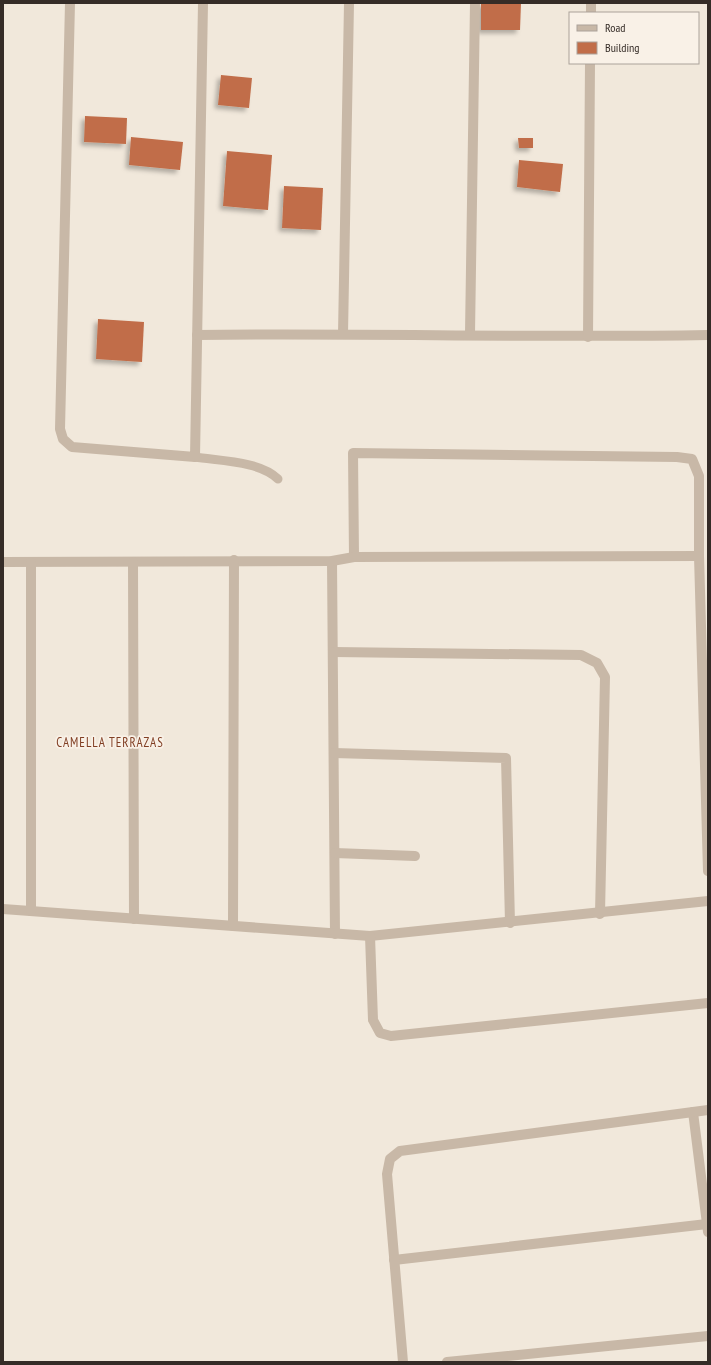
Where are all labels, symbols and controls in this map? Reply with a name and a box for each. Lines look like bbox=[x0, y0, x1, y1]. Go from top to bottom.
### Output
legend bbox=[569, 12, 699, 64]
text: Road bbox=[605, 20, 625, 35]
text: Building bbox=[605, 40, 640, 55]
district label: CAMELLA TERRAZAS bbox=[56, 734, 164, 751]

